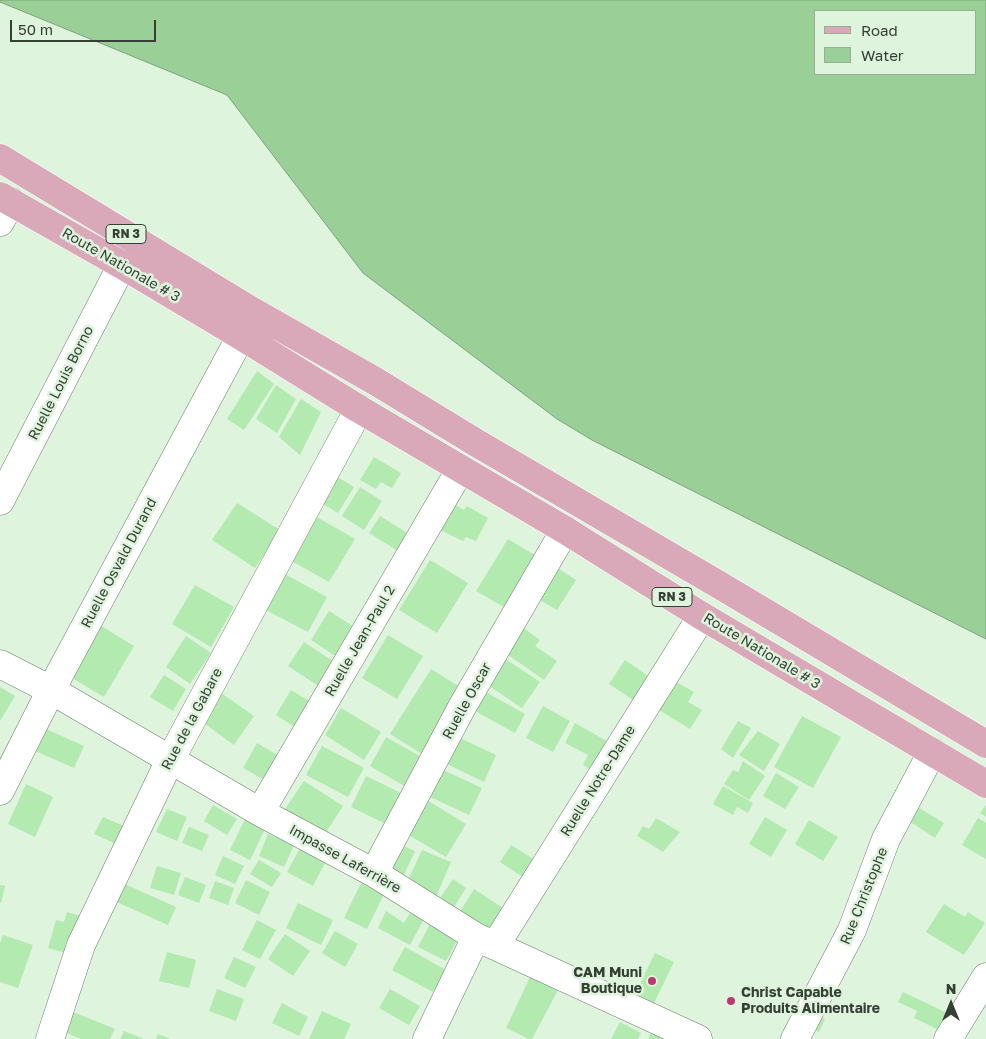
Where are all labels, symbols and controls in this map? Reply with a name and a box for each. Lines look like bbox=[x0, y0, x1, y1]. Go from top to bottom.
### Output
scale bar bbox=[12, 10, 159, 42]
legend bbox=[814, 10, 976, 75]
text: 50 m bbox=[18, 20, 53, 38]
text: Road bbox=[861, 21, 898, 39]
text: Water bbox=[861, 46, 904, 64]
street label: Route Nationale # 3 bbox=[59, 224, 183, 306]
road number: RN 3 bbox=[106, 224, 146, 243]
street label: Ruelle Louis Borno bbox=[25, 323, 97, 443]
street label: Ruelle Osvald Durand bbox=[78, 495, 160, 631]
street label: Ruelle Jean-Paul 2 bbox=[321, 582, 399, 700]
road number: RN 3 bbox=[652, 588, 692, 606]
street label: Route Nationale # 3 bbox=[701, 609, 823, 693]
street label: Ruelle Oscar bbox=[439, 660, 495, 742]
street label: Rue de la Gabare bbox=[158, 665, 226, 773]
street label: Ruelle Notre-Dame bbox=[557, 722, 639, 840]
street label: Impasse Laferrière bbox=[286, 821, 404, 897]
street label: Rue Christophe bbox=[837, 845, 891, 947]
place label: CAM Muni Boutique bbox=[573, 965, 642, 998]
marker: CAM Muni Boutique bbox=[646, 975, 658, 987]
north arrow bbox=[926, 979, 976, 1029]
text: N bbox=[946, 980, 956, 997]
place label: Christ Capable Produits Alimentaire bbox=[741, 985, 880, 1018]
marker: Christ Capable Produits Alimentaire bbox=[725, 995, 737, 1007]

